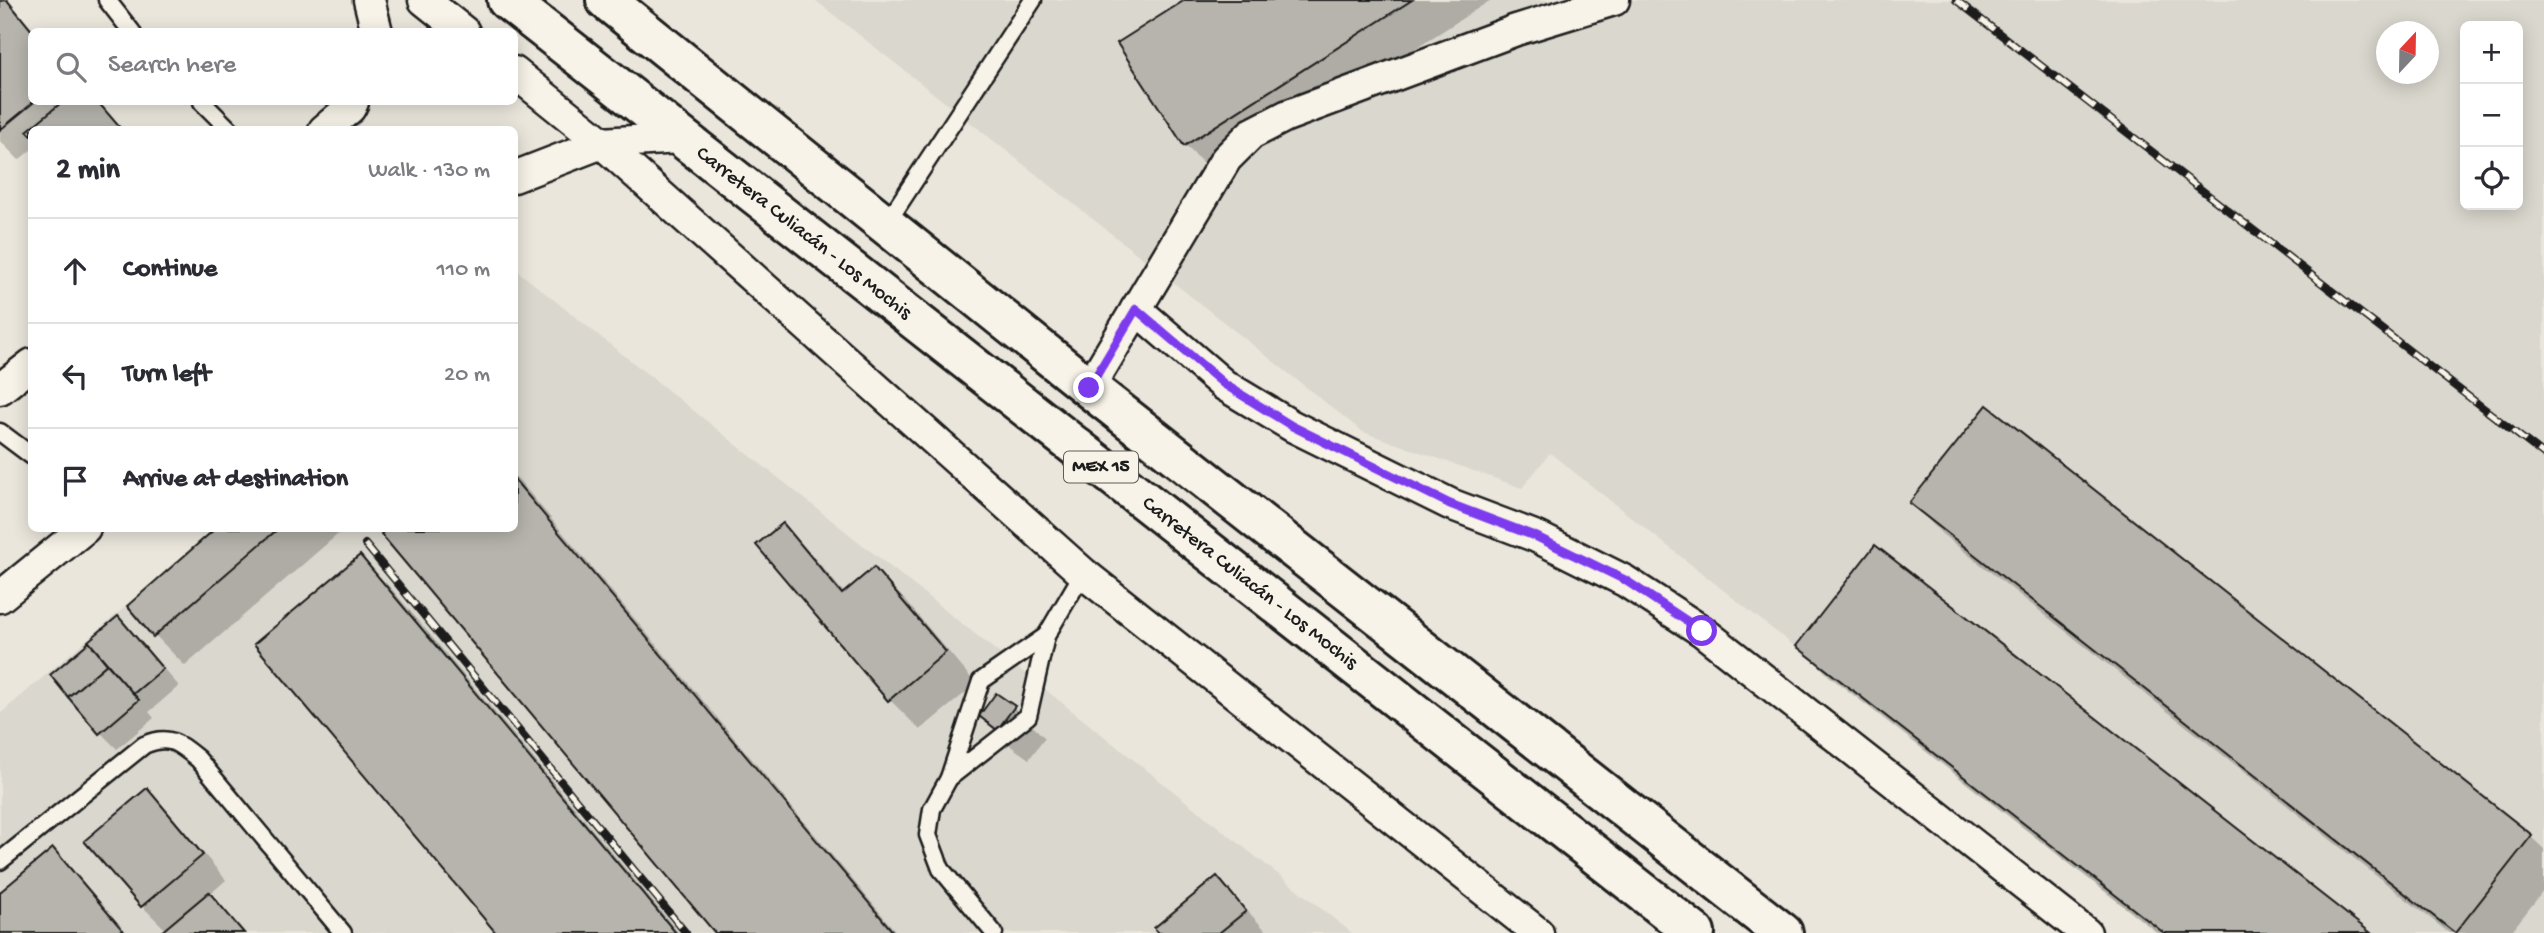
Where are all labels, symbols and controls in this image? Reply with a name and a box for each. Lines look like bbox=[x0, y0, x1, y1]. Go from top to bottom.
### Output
north arrow bbox=[2376, 21, 2439, 84]
map controls bbox=[2460, 21, 2523, 210]
button: + bbox=[2460, 21, 2523, 84]
search box bbox=[28, 28, 518, 105]
icon: search bbox=[52, 48, 90, 86]
text: Search here bbox=[108, 51, 236, 82]
button: − bbox=[2460, 84, 2523, 147]
street label: Carretera Culiacán - Los Mochis bbox=[690, 142, 917, 327]
button: locate bbox=[2460, 147, 2523, 210]
text: 2 min bbox=[56, 154, 120, 189]
text: Walk · 130 m bbox=[368, 158, 490, 185]
icon: ahead bbox=[56, 252, 94, 290]
text: Continue bbox=[123, 255, 217, 286]
text: 110 m bbox=[437, 257, 490, 284]
icon: left bbox=[56, 357, 94, 395]
text: Turn left bbox=[123, 360, 211, 391]
text: 20 m bbox=[444, 362, 490, 389]
route end bbox=[1073, 372, 1104, 403]
road number: MEX 15 bbox=[1064, 452, 1138, 482]
icon: arrive bbox=[56, 462, 94, 500]
text: Arrive at destination bbox=[123, 465, 348, 496]
street label: Carretera Culiacán - Los Mochis bbox=[1136, 492, 1363, 677]
route start bbox=[1686, 615, 1717, 646]

